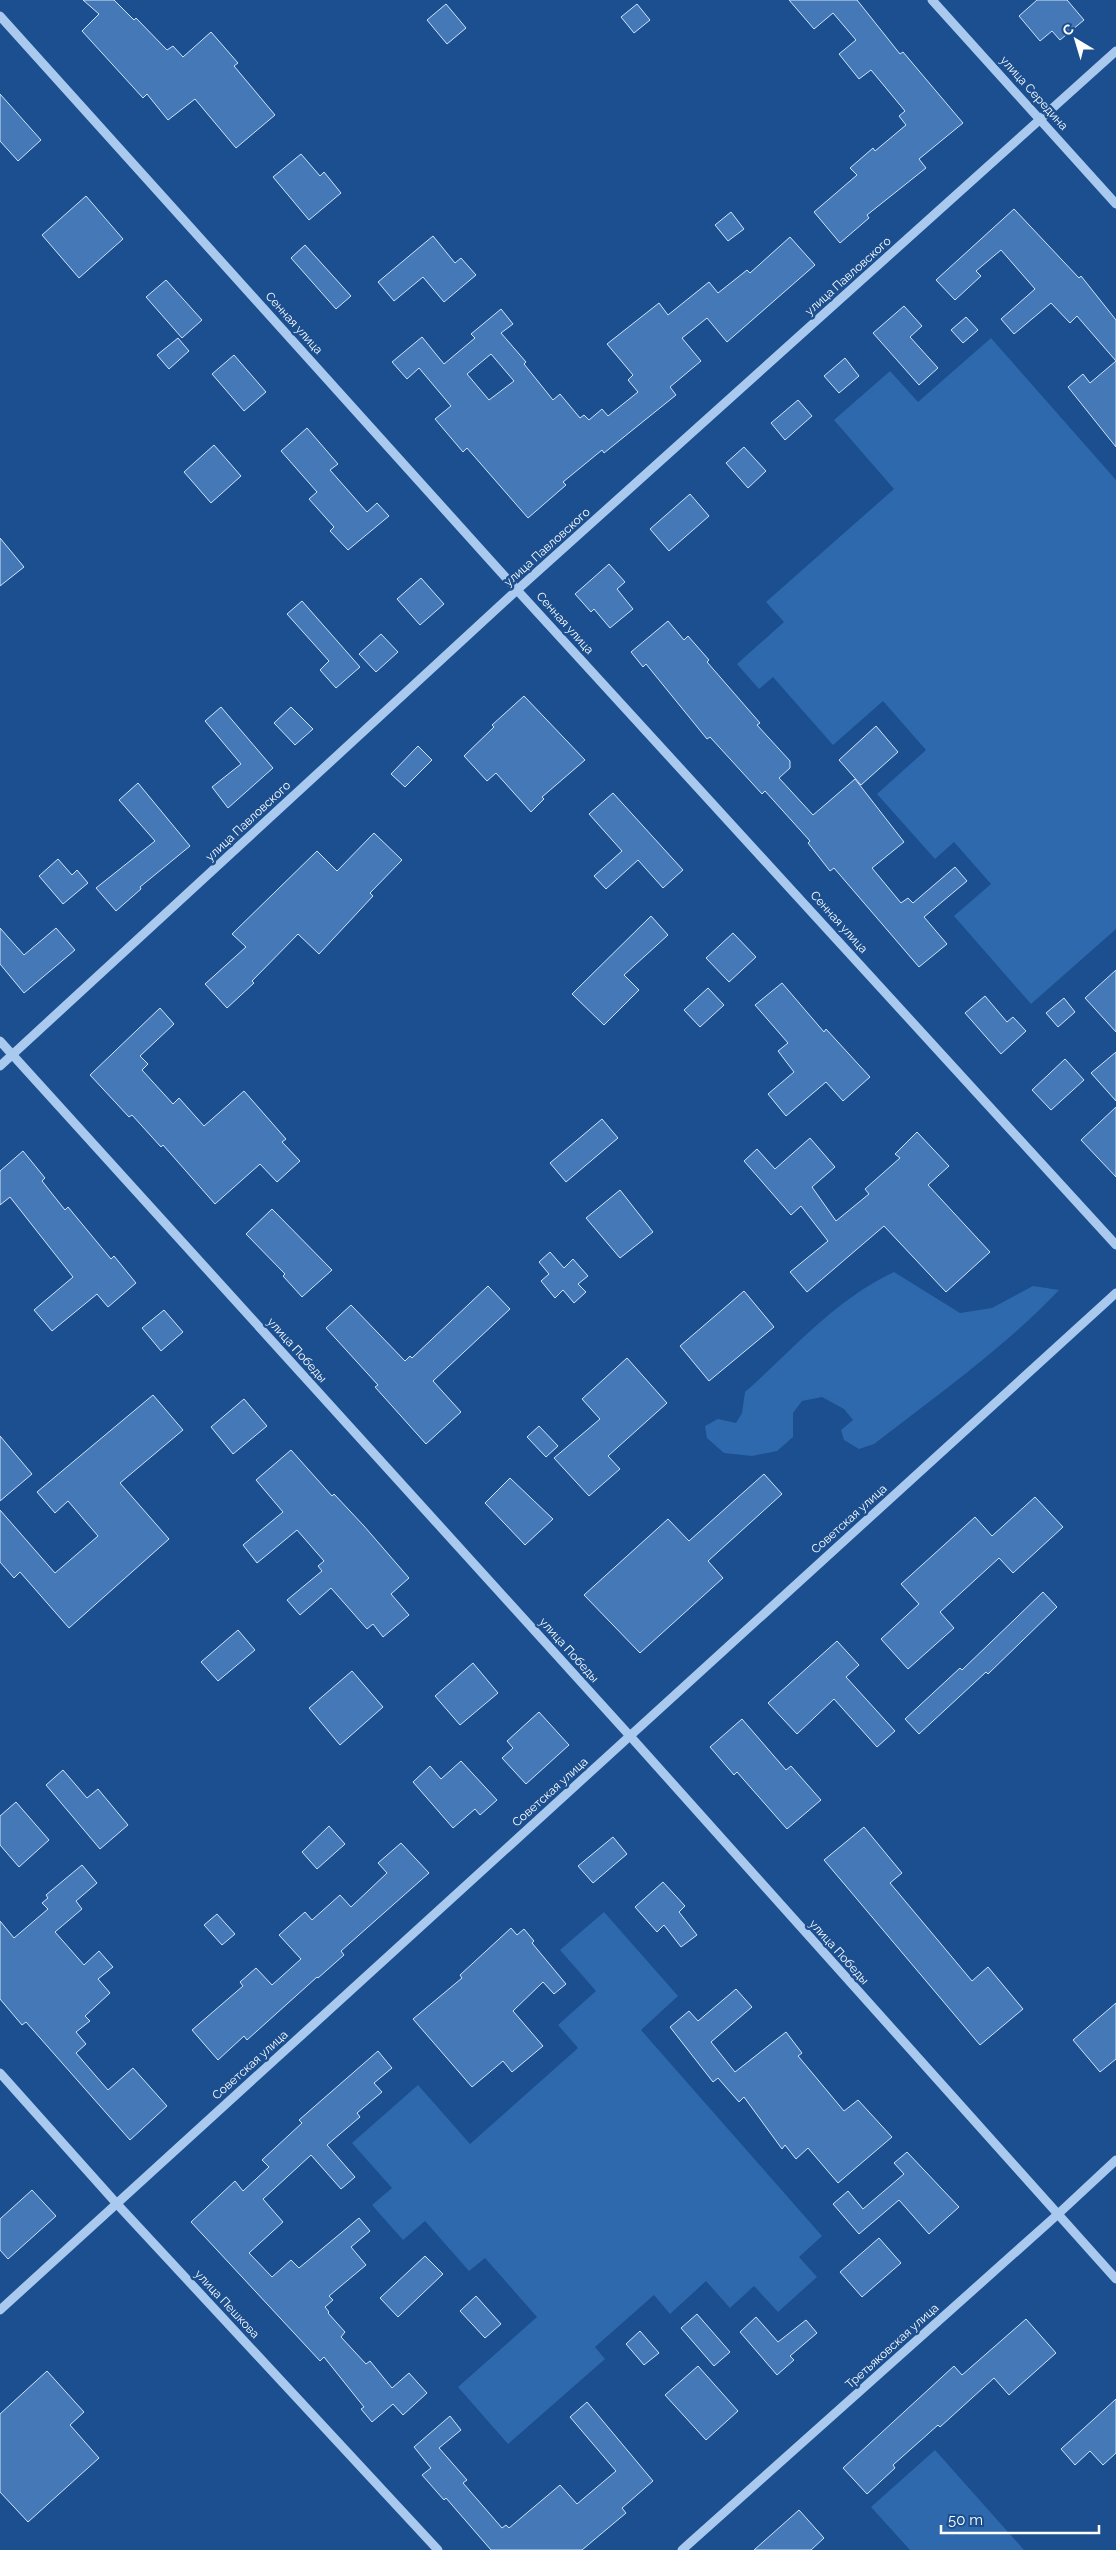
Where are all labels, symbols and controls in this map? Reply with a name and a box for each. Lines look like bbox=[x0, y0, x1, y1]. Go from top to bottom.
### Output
north arrow bbox=[1051, 15, 1101, 65]
text: С bbox=[1059, 20, 1077, 39]
street label: улица Середина bbox=[997, 53, 1071, 133]
street label: улица Павловского bbox=[802, 234, 894, 318]
street label: Сенная улица bbox=[262, 289, 326, 357]
street label: улица Павловского bbox=[501, 505, 593, 589]
street label: Сенная улица bbox=[533, 589, 597, 657]
street label: улица Павловского bbox=[203, 778, 293, 864]
street label: Сенная улица bbox=[807, 888, 871, 956]
street label: улица Победы bbox=[264, 1315, 330, 1385]
street label: Советская улица bbox=[808, 1481, 890, 1557]
street label: улица Победы bbox=[536, 1615, 602, 1685]
street label: Советская улица bbox=[509, 1754, 591, 1830]
street label: улица Победы bbox=[806, 1917, 872, 1987]
street label: Советская улица bbox=[209, 2027, 291, 2103]
street label: улица Пешкова bbox=[192, 2267, 262, 2341]
street label: Третьяковская улица bbox=[843, 2301, 941, 2391]
scale bar bbox=[941, 2502, 1098, 2534]
text: 50 m bbox=[948, 2511, 983, 2529]

